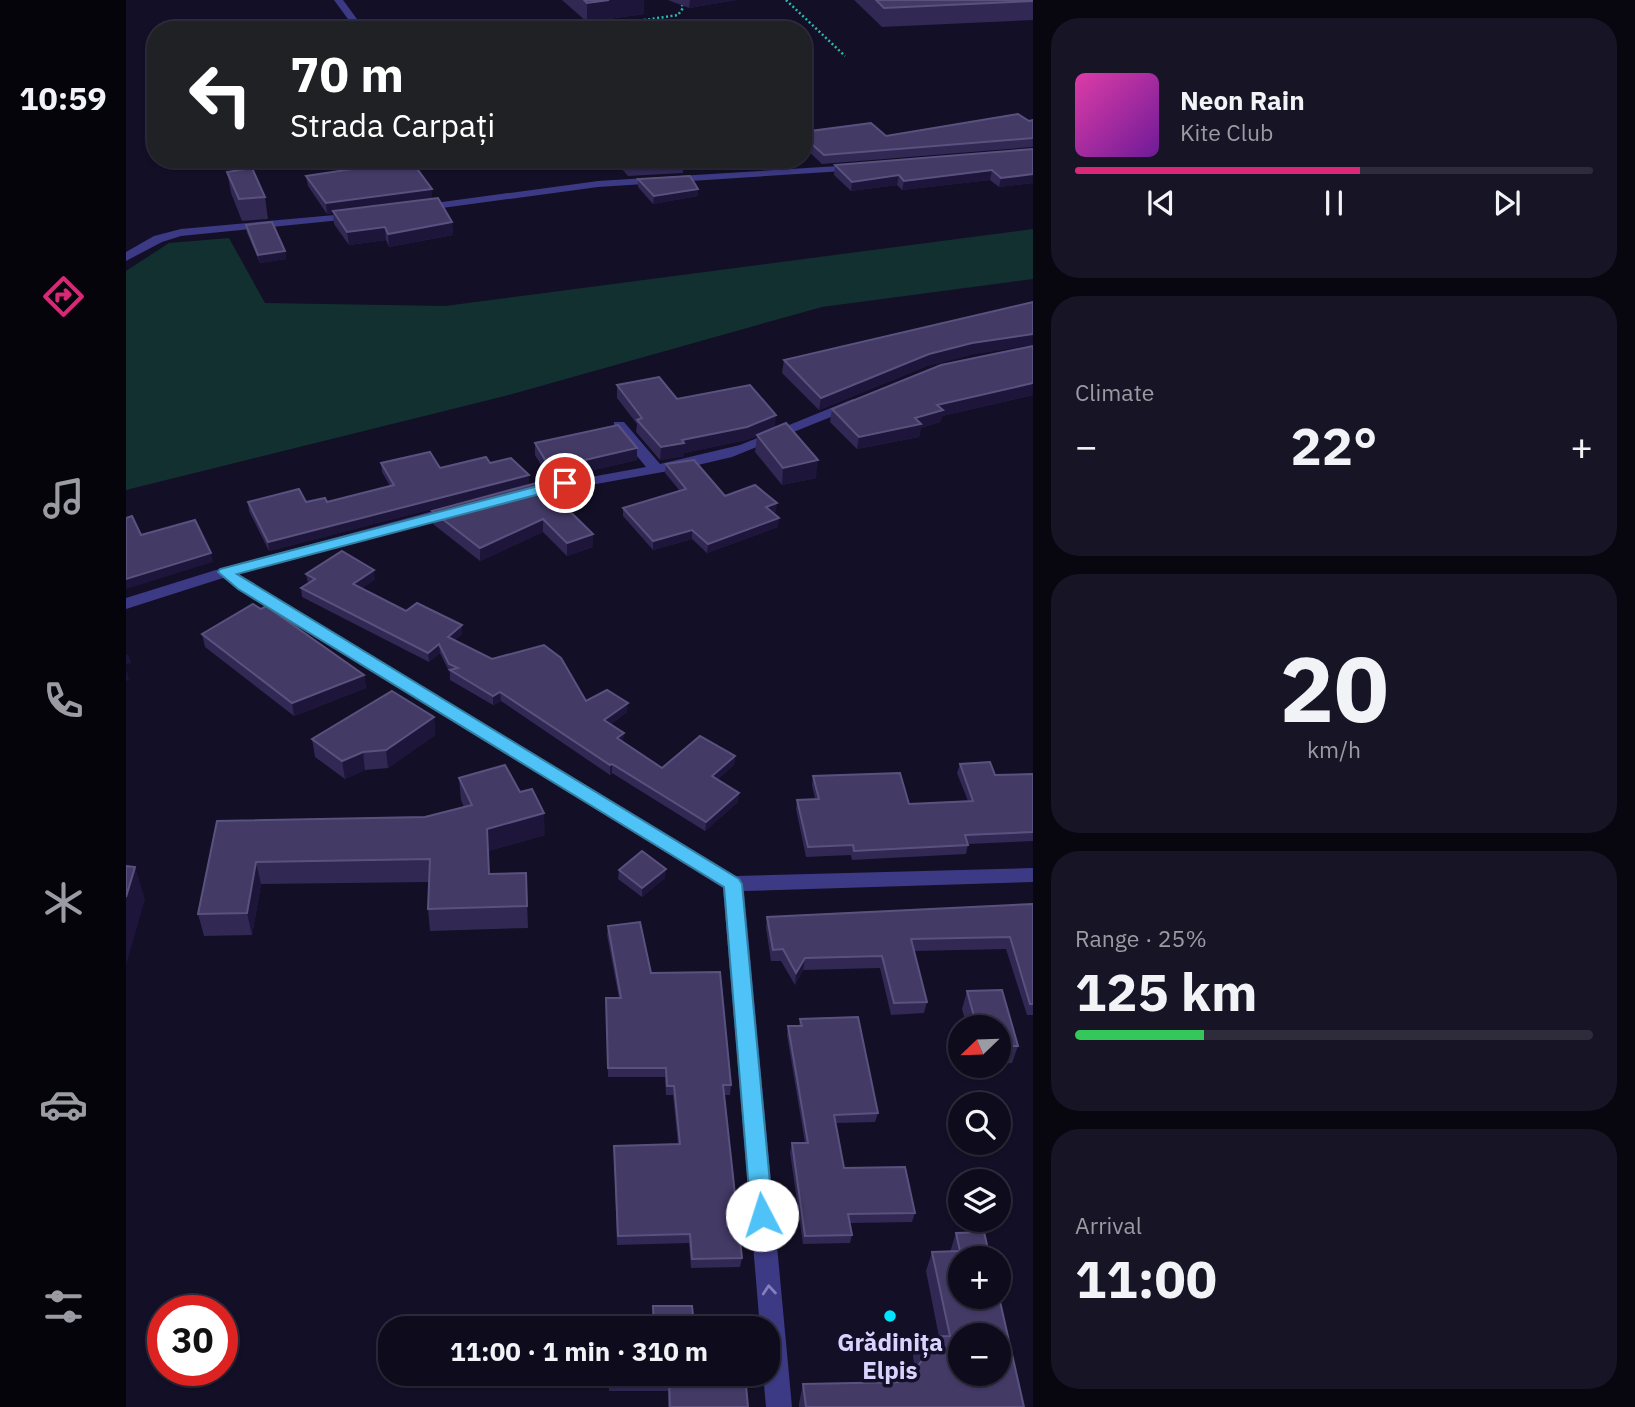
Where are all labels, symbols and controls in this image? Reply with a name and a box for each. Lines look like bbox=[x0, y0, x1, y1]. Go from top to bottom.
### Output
text: 70 m bbox=[290, 42, 404, 105]
icon: left bbox=[175, 49, 266, 140]
text: 10:59 bbox=[19, 77, 107, 119]
text: Neon Rain bbox=[1180, 83, 1305, 117]
text: Strada Carpați bbox=[290, 104, 495, 146]
text: Kite Club bbox=[1180, 117, 1273, 147]
icon: previous bbox=[1142, 184, 1180, 222]
icon: pause bbox=[1315, 184, 1353, 222]
icon: next bbox=[1488, 184, 1526, 222]
icon: directions bbox=[39, 272, 88, 321]
text: Climate bbox=[1075, 377, 1154, 407]
text: 22° bbox=[1291, 412, 1377, 479]
text: − bbox=[1075, 421, 1098, 470]
text: + bbox=[1570, 421, 1593, 470]
pin bbox=[535, 453, 595, 513]
icon: arrive bbox=[546, 464, 584, 502]
icon: music bbox=[39, 474, 88, 523]
text: 20 bbox=[1279, 629, 1389, 747]
icon: phone bbox=[39, 676, 88, 725]
text: km/h bbox=[1307, 734, 1361, 764]
icon: climate bbox=[39, 878, 88, 927]
text: Range · 25% bbox=[1075, 923, 1207, 953]
text: 125 km bbox=[1075, 958, 1257, 1025]
north arrow bbox=[948, 1015, 1012, 1078]
map controls bbox=[948, 1015, 1011, 1386]
icon: car bbox=[39, 1080, 88, 1129]
button: search bbox=[948, 1092, 1011, 1155]
button: layers bbox=[948, 1169, 1011, 1232]
position arrow bbox=[725, 1178, 799, 1252]
text: Arrival bbox=[1075, 1210, 1142, 1240]
text: 11:00 bbox=[1075, 1245, 1217, 1312]
button: + bbox=[948, 1246, 1011, 1309]
icon: filters bbox=[39, 1282, 88, 1331]
one-way arrow bbox=[762, 1284, 777, 1295]
speed limit sign: 30 bbox=[147, 1295, 238, 1386]
marker: Grădinița Elpis bbox=[882, 1308, 898, 1324]
button: − bbox=[948, 1323, 1011, 1386]
place label: Grădinița Elpis bbox=[837, 1326, 943, 1386]
text: 11:00 · 1 min · 310 m bbox=[450, 1334, 708, 1368]

